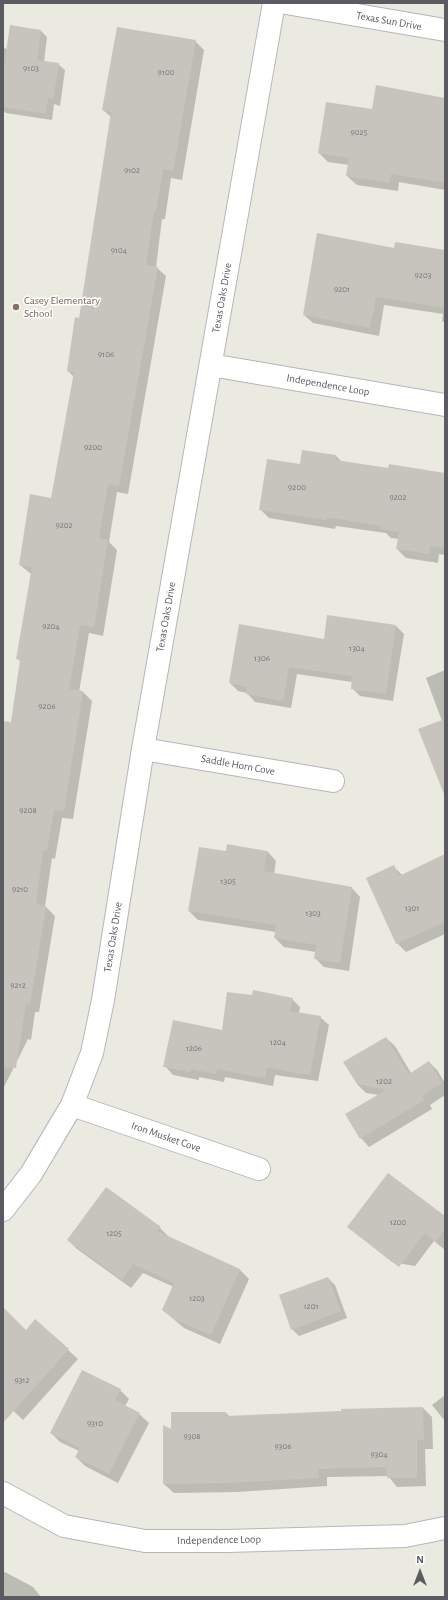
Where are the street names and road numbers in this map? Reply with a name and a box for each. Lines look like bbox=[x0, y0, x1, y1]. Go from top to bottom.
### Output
street label: Texas Sun Drive bbox=[355, 9, 423, 33]
street label: Texas Oaks Drive bbox=[209, 262, 235, 334]
street label: Independence Loop bbox=[285, 371, 371, 399]
street label: Texas Oaks Drive bbox=[153, 581, 179, 653]
street label: Saddle Horn Cove bbox=[200, 752, 276, 778]
street label: Texas Oaks Drive bbox=[101, 901, 125, 973]
street label: Iron Musket Cove bbox=[129, 1119, 203, 1155]
street label: Independence Loop bbox=[177, 1533, 261, 1547]

